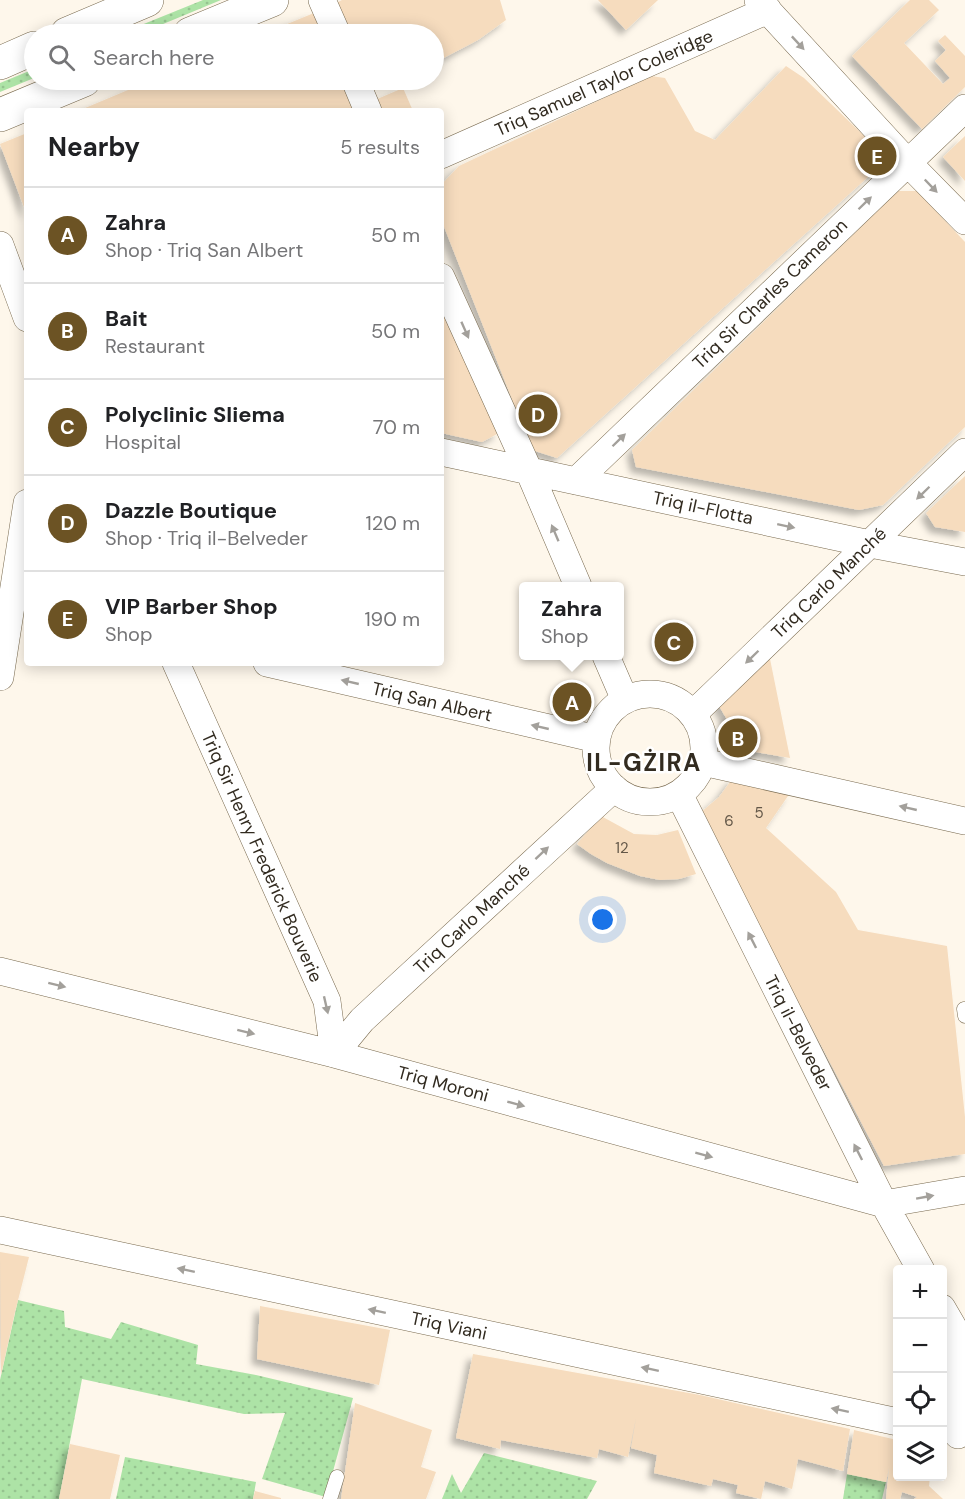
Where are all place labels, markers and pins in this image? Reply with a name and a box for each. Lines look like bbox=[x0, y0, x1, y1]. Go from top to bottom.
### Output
pin: E bbox=[858, 134, 896, 178]
pin: D bbox=[518, 392, 558, 436]
pin: C bbox=[654, 620, 694, 664]
pin: A bbox=[552, 680, 592, 724]
pin: B bbox=[718, 716, 758, 760]

